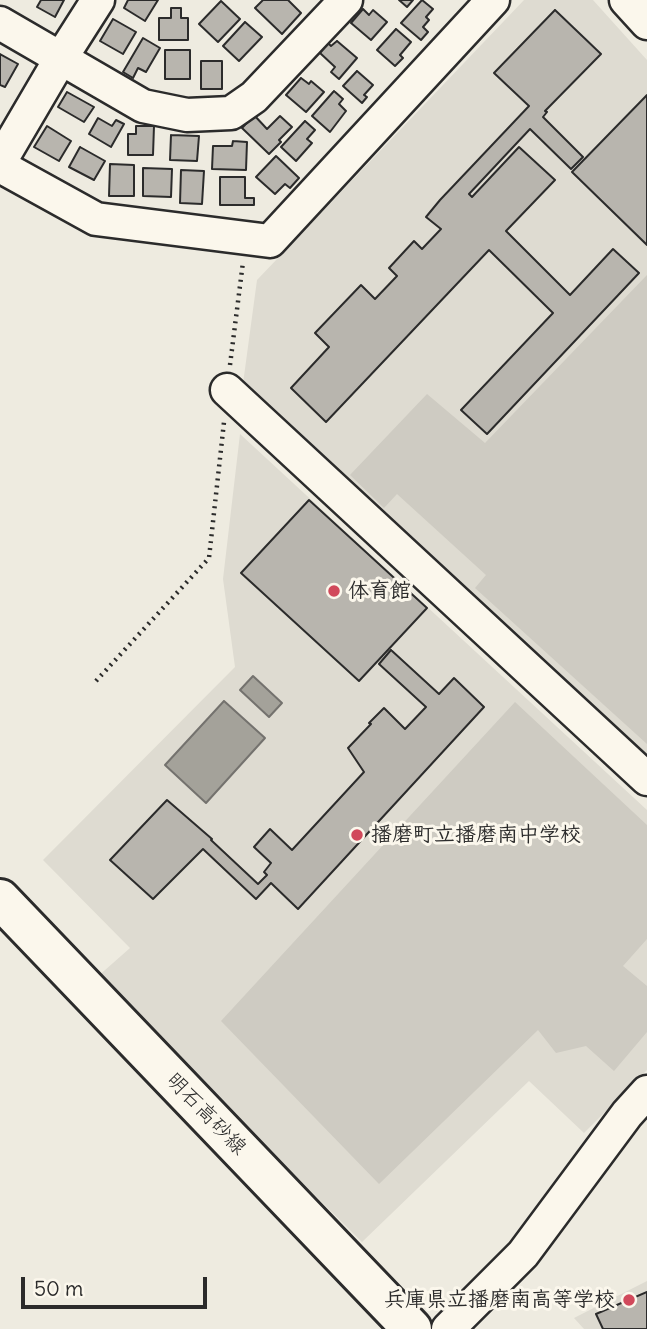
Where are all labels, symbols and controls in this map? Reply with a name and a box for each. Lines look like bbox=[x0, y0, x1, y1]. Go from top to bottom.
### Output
place label: 体育館 bbox=[348, 578, 411, 604]
marker: 体育館 bbox=[326, 583, 342, 599]
place label: 播磨町立播磨南中学校 bbox=[371, 822, 581, 848]
marker: 播磨町立播磨南中学校 bbox=[349, 827, 365, 843]
street label: 明石高砂線 bbox=[160, 1067, 252, 1161]
scale bar bbox=[24, 1262, 210, 1306]
text: 50 m bbox=[34, 1275, 83, 1302]
place label: 兵庫県立播磨南高等学校 bbox=[384, 1287, 615, 1313]
marker: 兵庫県立播磨南高等学校 bbox=[621, 1292, 637, 1308]

